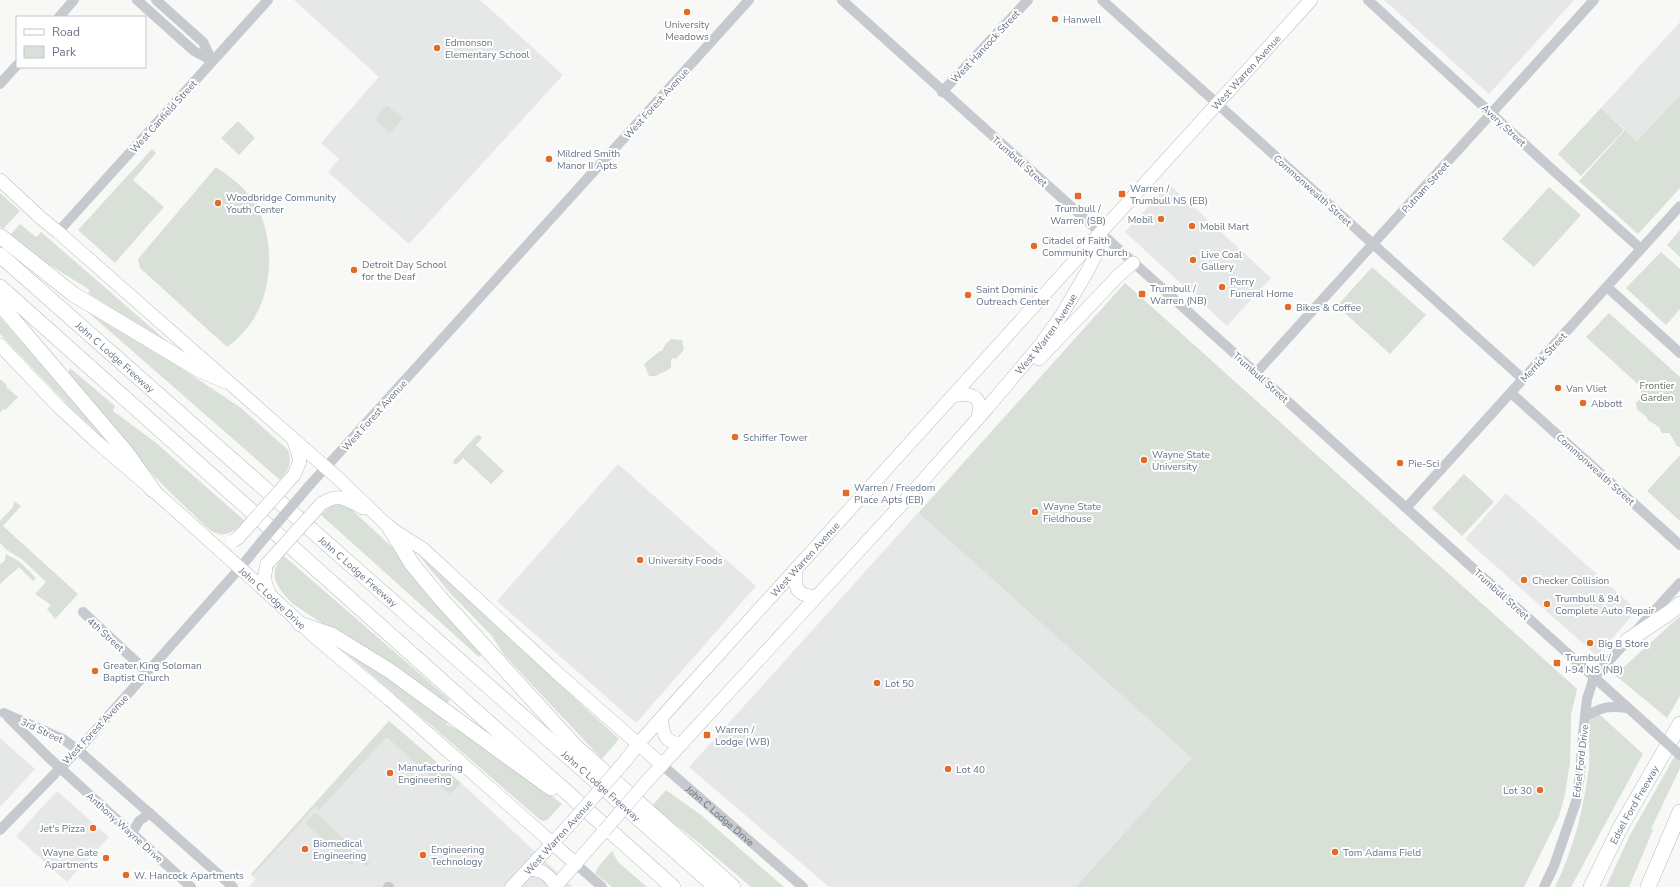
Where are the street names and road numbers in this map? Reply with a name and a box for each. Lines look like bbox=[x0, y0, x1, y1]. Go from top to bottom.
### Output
street label: West Hancock Street bbox=[948, 7, 1023, 86]
street label: West Warren Avenue bbox=[1209, 32, 1284, 113]
street label: West Forest Avenue bbox=[621, 65, 692, 142]
street label: West Canfield Street bbox=[127, 77, 201, 156]
street label: Avery Street bbox=[1478, 101, 1529, 150]
street label: Trumbull Street bbox=[989, 133, 1050, 191]
street label: Commonwealth Street bbox=[1270, 152, 1355, 230]
street label: Putnam Street bbox=[1399, 159, 1453, 216]
street label: West Warren Avenue bbox=[1012, 291, 1081, 378]
street label: John C Lodge Freeway bbox=[72, 318, 158, 397]
street label: Merrick Street bbox=[1518, 329, 1570, 386]
street label: Trumbull Street bbox=[1230, 349, 1291, 407]
street label: West Forest Avenue bbox=[339, 377, 410, 454]
street label: Commonwealth Street bbox=[1553, 431, 1638, 509]
street label: West Warren Avenue bbox=[768, 519, 843, 600]
street label: John C Lodge Freeway bbox=[315, 533, 401, 611]
street label: John C Lodge Drive bbox=[235, 564, 308, 633]
street label: Trumbull Street bbox=[1471, 566, 1532, 624]
street label: 4th Street bbox=[84, 614, 127, 655]
street label: West Forest Avenue bbox=[60, 692, 132, 768]
street label: 3rd Street bbox=[18, 715, 65, 747]
street label: Edsel Ford Drive bbox=[1570, 724, 1592, 799]
street label: John C Lodge Freeway bbox=[557, 747, 644, 826]
street label: Edsel Ford Freeway bbox=[1607, 762, 1663, 847]
street label: John C Lodge Drive bbox=[682, 782, 757, 850]
street label: Anthony Wayne Drive bbox=[83, 789, 166, 866]
street label: West Warren Avenue bbox=[521, 797, 596, 878]

